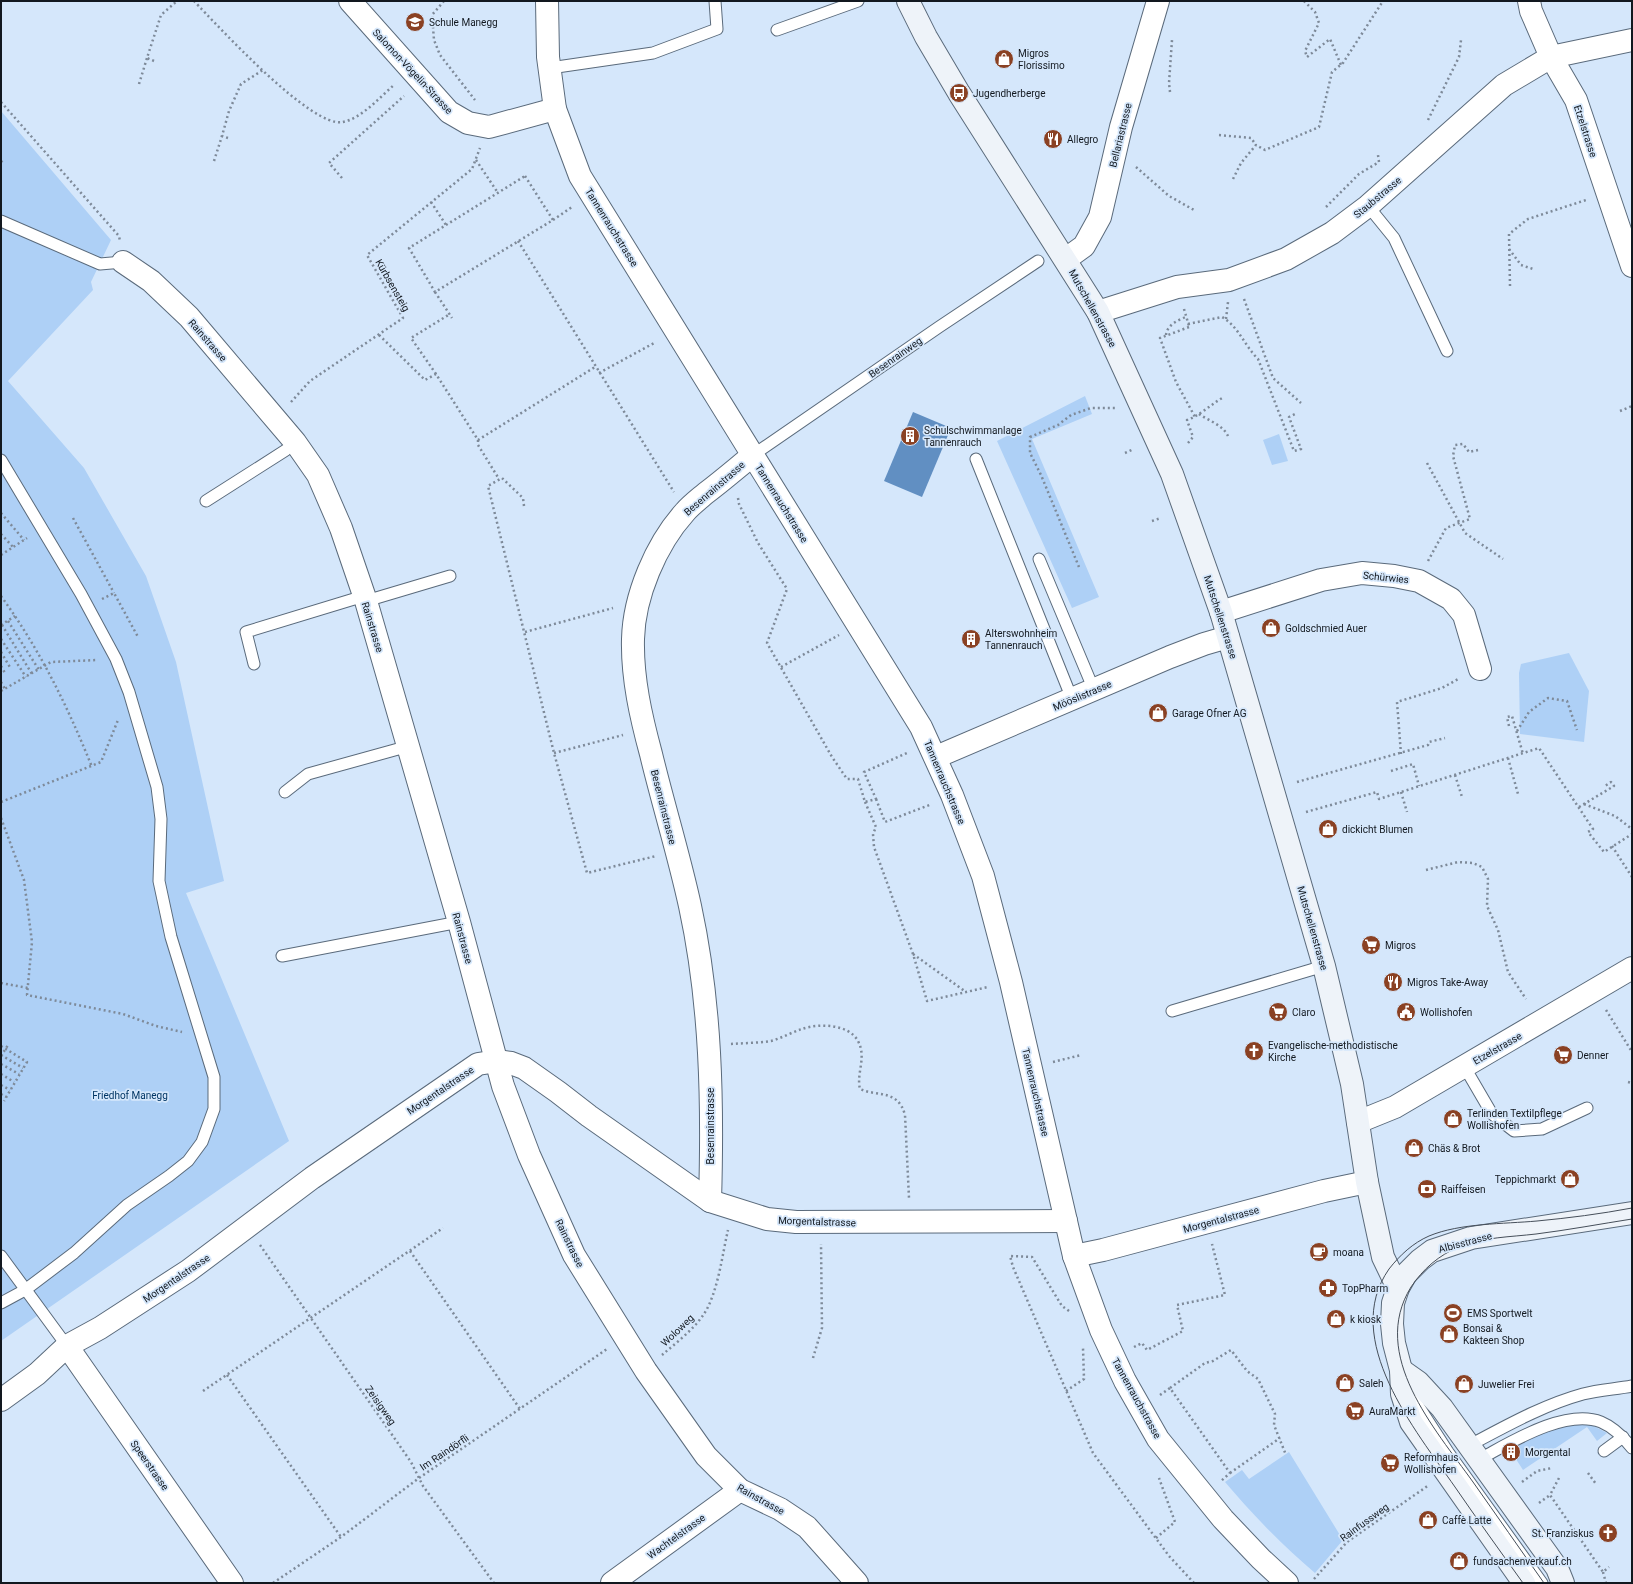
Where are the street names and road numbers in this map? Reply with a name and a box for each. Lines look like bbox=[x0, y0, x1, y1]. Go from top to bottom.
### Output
street label: Salomon-Vögelin-Strasse bbox=[371, 27, 455, 116]
street label: Bellariastrasse bbox=[1107, 102, 1134, 168]
street label: Etzelstrasse bbox=[1572, 104, 1599, 159]
street label: Staubstrasse bbox=[1351, 174, 1403, 220]
street label: Tannenrauchstrasse bbox=[583, 186, 640, 268]
street label: Kürbsensteig bbox=[373, 257, 412, 313]
street label: Mutschellenstrasse bbox=[1067, 267, 1118, 349]
street label: Rainstrasse bbox=[186, 317, 229, 364]
street label: Besenrainweg bbox=[867, 335, 924, 380]
street label: Besenrainstrasse bbox=[682, 459, 747, 518]
street label: Tannenrauchstrasse bbox=[753, 462, 810, 544]
street label: Schürwies bbox=[1362, 570, 1409, 585]
street label: Mutschellenstrasse bbox=[1202, 574, 1239, 660]
street label: Rainstrasse bbox=[360, 601, 385, 654]
street label: Mööslistrasse bbox=[1051, 678, 1113, 713]
street label: Tannenrauchstrasse bbox=[922, 738, 967, 826]
street label: Besenrainstrasse bbox=[649, 769, 678, 846]
street label: Mutschellenstrasse bbox=[1295, 885, 1330, 972]
street label: Rainstrasse bbox=[450, 911, 475, 965]
street label: Etzelstrasse bbox=[1471, 1030, 1523, 1067]
street label: Tannenrauchstrasse bbox=[1020, 1047, 1051, 1137]
street label: Morgentalstrasse bbox=[405, 1064, 476, 1117]
street label: Besenrainstrasse bbox=[705, 1088, 716, 1164]
street label: Morgentalstrasse bbox=[1182, 1204, 1260, 1235]
street label: Morgentalstrasse bbox=[778, 1215, 856, 1228]
street label: Rainstrasse bbox=[553, 1217, 586, 1269]
street label: Albisstrasse bbox=[1437, 1230, 1493, 1255]
street label: Morgentalstrasse bbox=[141, 1252, 212, 1305]
street label: Woloweg bbox=[659, 1312, 696, 1349]
street label: Tannenrauchstrasse bbox=[1110, 1356, 1163, 1440]
street label: Zeisigweg bbox=[363, 1384, 398, 1427]
street label: Im Raindörfli bbox=[418, 1432, 471, 1473]
street label: Speerstrasse bbox=[128, 1438, 171, 1492]
street label: Rainstrasse bbox=[735, 1482, 786, 1517]
street label: Rainfussweg bbox=[1338, 1501, 1391, 1544]
street label: Wachtelstrasse bbox=[645, 1512, 707, 1561]

